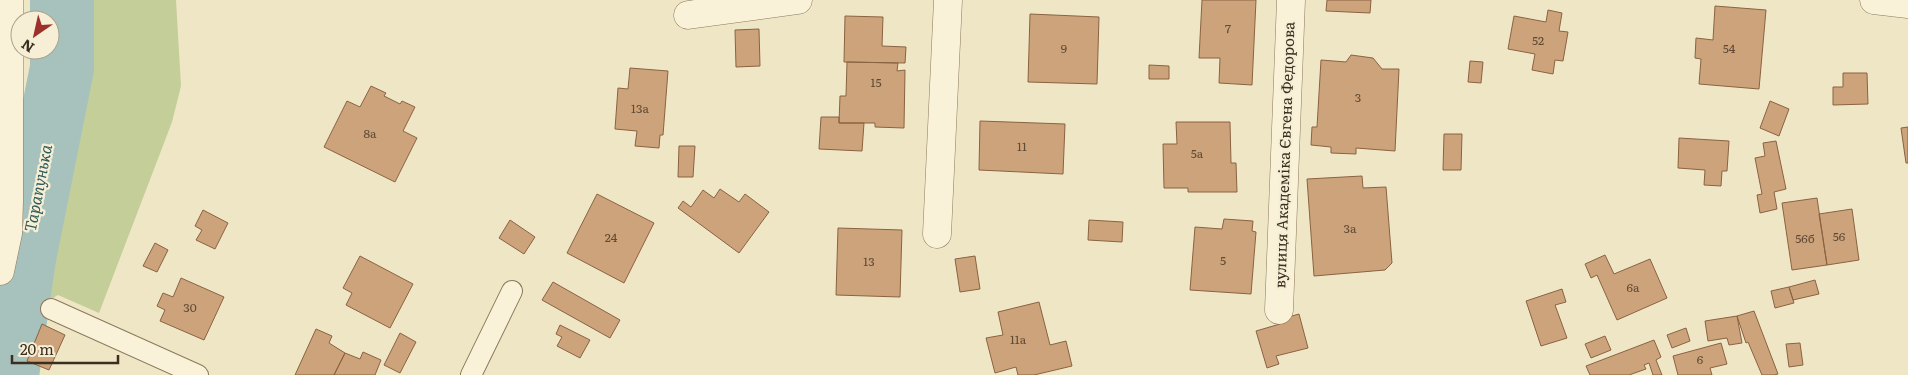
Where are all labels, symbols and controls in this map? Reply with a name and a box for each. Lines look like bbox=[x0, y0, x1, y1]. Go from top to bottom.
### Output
north arrow bbox=[10, 10, 60, 60]
house number: 7 bbox=[1225, 19, 1231, 37]
street label: вулиця Академіка Євгена Федорова bbox=[1267, 20, 1300, 289]
house number: 52 bbox=[1532, 31, 1544, 49]
text: N bbox=[17, 35, 38, 58]
house number: 9 bbox=[1061, 39, 1067, 57]
house number: 54 bbox=[1723, 39, 1736, 57]
house number: 15 bbox=[871, 73, 881, 91]
house number: 3 bbox=[1355, 88, 1361, 106]
house number: 13а bbox=[631, 99, 649, 117]
house number: 8а bbox=[363, 124, 377, 142]
house number: 11 bbox=[1017, 137, 1027, 155]
water label: Тарапунька bbox=[17, 141, 57, 234]
house number: 5а bbox=[1191, 144, 1204, 162]
house number: 3а bbox=[1344, 219, 1357, 237]
house number: 56 bbox=[1833, 227, 1846, 245]
house number: 24 bbox=[605, 228, 618, 246]
house number: 56б bbox=[1795, 229, 1815, 247]
house number: 5 bbox=[1220, 251, 1226, 269]
house number: 13 bbox=[863, 252, 875, 270]
house number: 6а bbox=[1627, 278, 1640, 296]
house number: 30 bbox=[183, 298, 197, 316]
house number: 11а bbox=[1010, 330, 1027, 348]
scale bar bbox=[12, 332, 119, 364]
text: 20 m bbox=[20, 337, 54, 360]
house number: 6 bbox=[1697, 350, 1704, 368]

